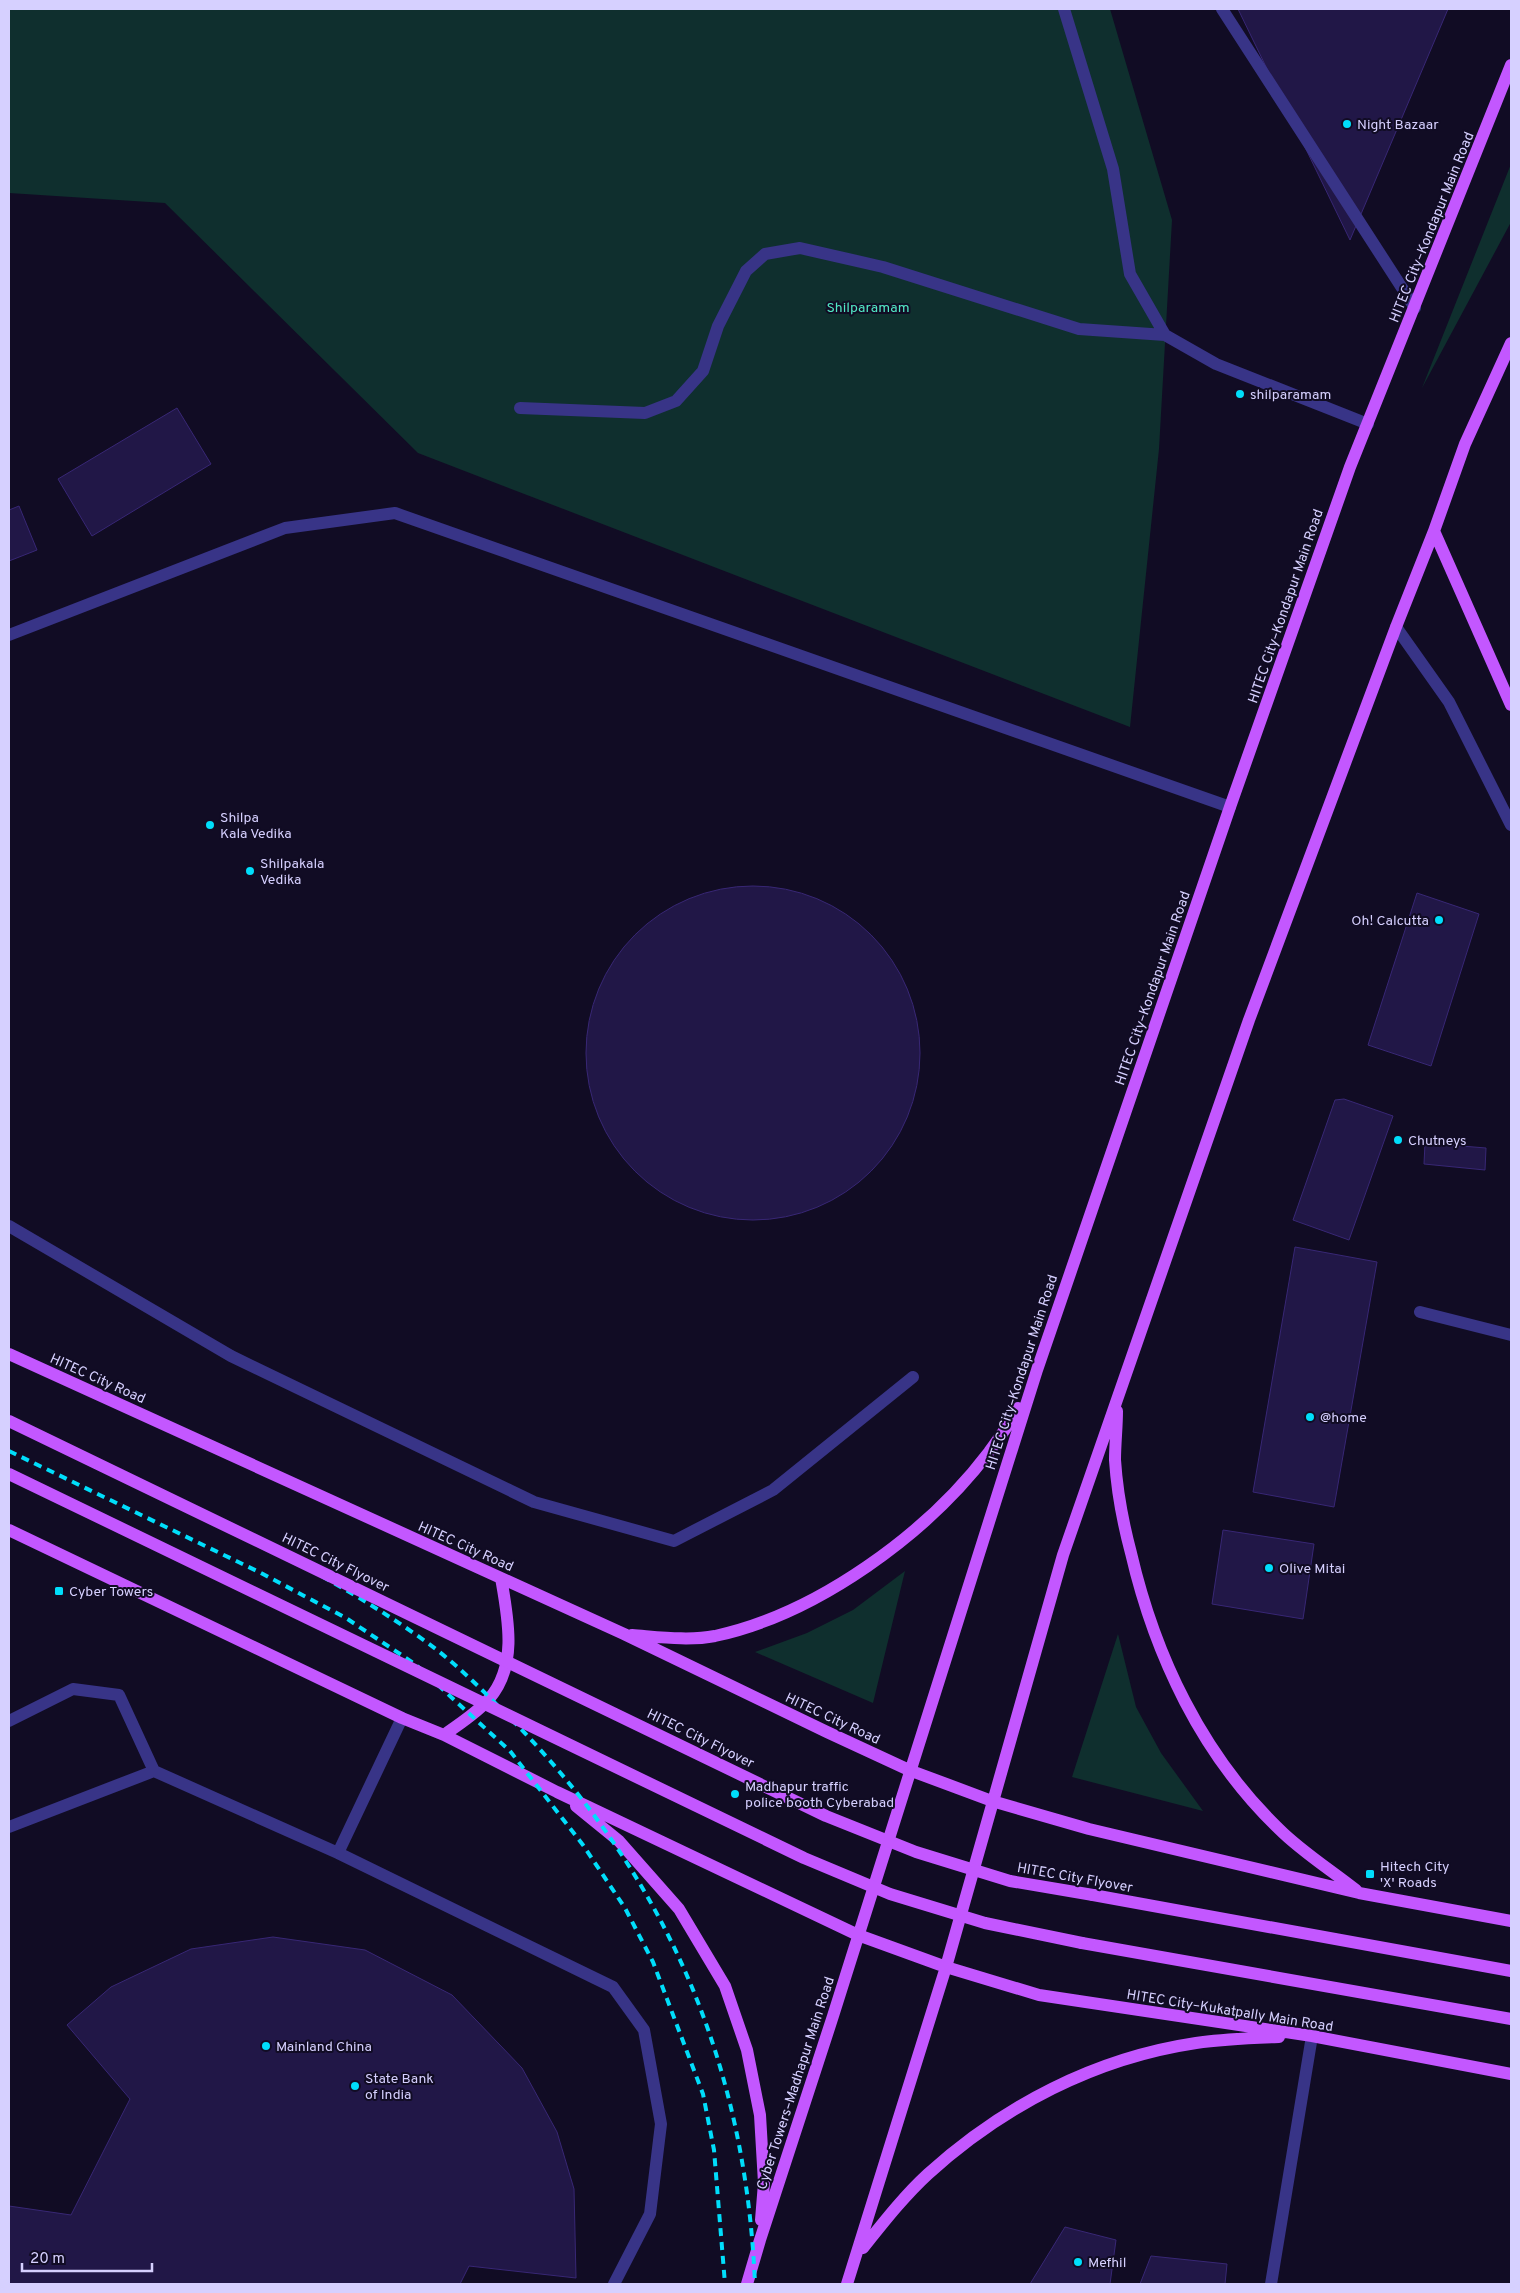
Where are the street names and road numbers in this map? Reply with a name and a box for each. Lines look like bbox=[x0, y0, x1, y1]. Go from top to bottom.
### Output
street label: HITEC City–Kondapur Main Road bbox=[1386, 130, 1479, 325]
street label: HITEC City–Kondapur Main Road bbox=[1245, 507, 1328, 706]
street label: HITEC City–Kondapur Main Road bbox=[1112, 889, 1195, 1088]
street label: HITEC City–Kondapur Main Road bbox=[983, 1273, 1062, 1472]
street label: HITEC City Road bbox=[47, 1351, 148, 1408]
street label: HITEC City Road bbox=[415, 1519, 516, 1576]
street label: HITEC City Flyover bbox=[279, 1530, 392, 1597]
street label: HITEC City Road bbox=[782, 1690, 883, 1749]
street label: HITEC City Flyover bbox=[644, 1706, 757, 1773]
street label: HITEC City Flyover bbox=[1016, 1860, 1134, 1897]
street label: Cyber Towers–Madhapur Main Road bbox=[754, 1975, 839, 2192]
street label: HITEC City–Kukatpally Main Road bbox=[1125, 1987, 1334, 2036]

